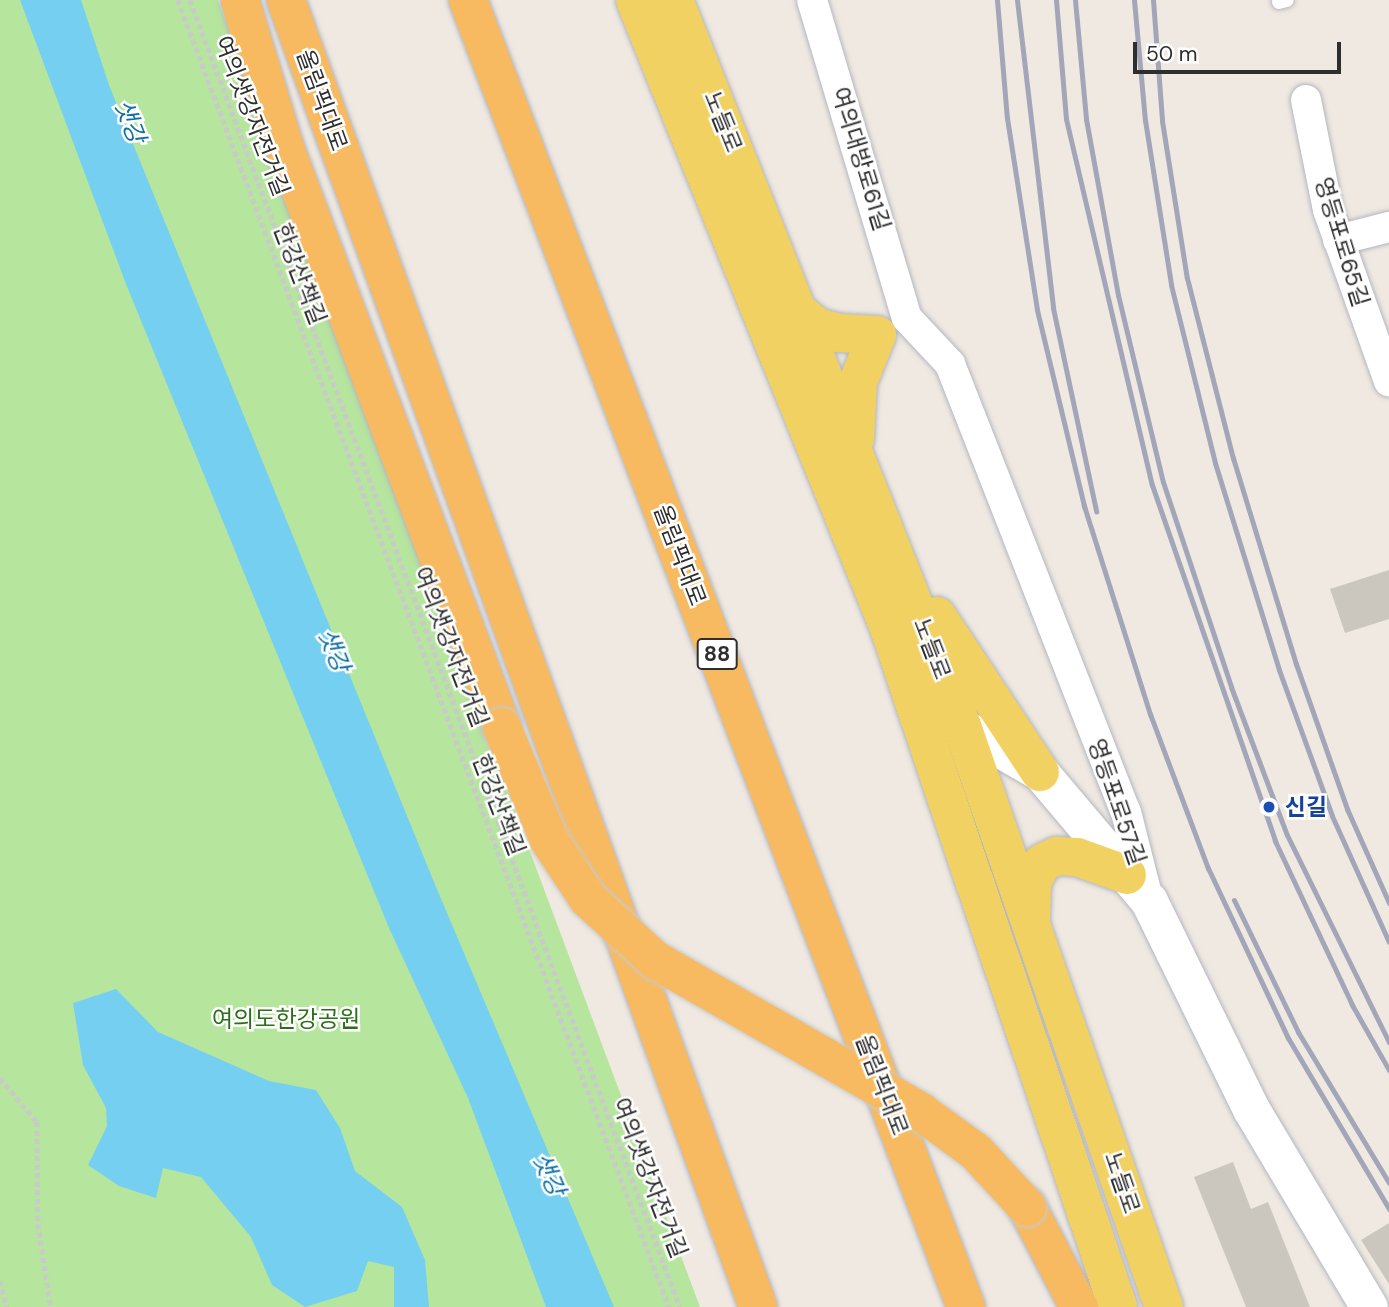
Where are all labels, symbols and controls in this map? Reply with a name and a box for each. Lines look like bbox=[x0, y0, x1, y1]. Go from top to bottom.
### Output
scale bar bbox=[1137, 28, 1345, 72]
street label: 여의샛강자전거길 bbox=[209, 32, 295, 200]
text: 50 m bbox=[1146, 40, 1197, 68]
street label: 올림픽대로 bbox=[291, 46, 353, 154]
street label: 여의대방로61길 bbox=[826, 84, 896, 234]
street label: 노들로 bbox=[698, 87, 748, 157]
water label: 샛강 bbox=[109, 95, 151, 147]
street label: 영등포로65길 bbox=[1309, 174, 1375, 310]
street label: 한강산책길 bbox=[268, 220, 332, 328]
street label: 올림픽대로 bbox=[648, 501, 712, 609]
street label: 여의샛강자전거길 bbox=[408, 563, 494, 731]
street label: 노들로 bbox=[908, 614, 956, 684]
water label: 샛강 bbox=[312, 624, 356, 676]
road number: 88 bbox=[696, 636, 738, 672]
street label: 영등포로57길 bbox=[1083, 735, 1151, 869]
street label: 한강산책길 bbox=[467, 751, 531, 859]
place label: 신길 bbox=[1285, 793, 1327, 821]
marker: 신길 bbox=[1259, 797, 1279, 817]
park label: 여의도한강공원 bbox=[212, 1005, 360, 1033]
street label: 올림픽대로 bbox=[850, 1031, 914, 1139]
street label: 여의샛강자전거길 bbox=[607, 1094, 693, 1262]
water label: 샛강 bbox=[527, 1148, 571, 1200]
street label: 노들로 bbox=[1099, 1148, 1145, 1218]

